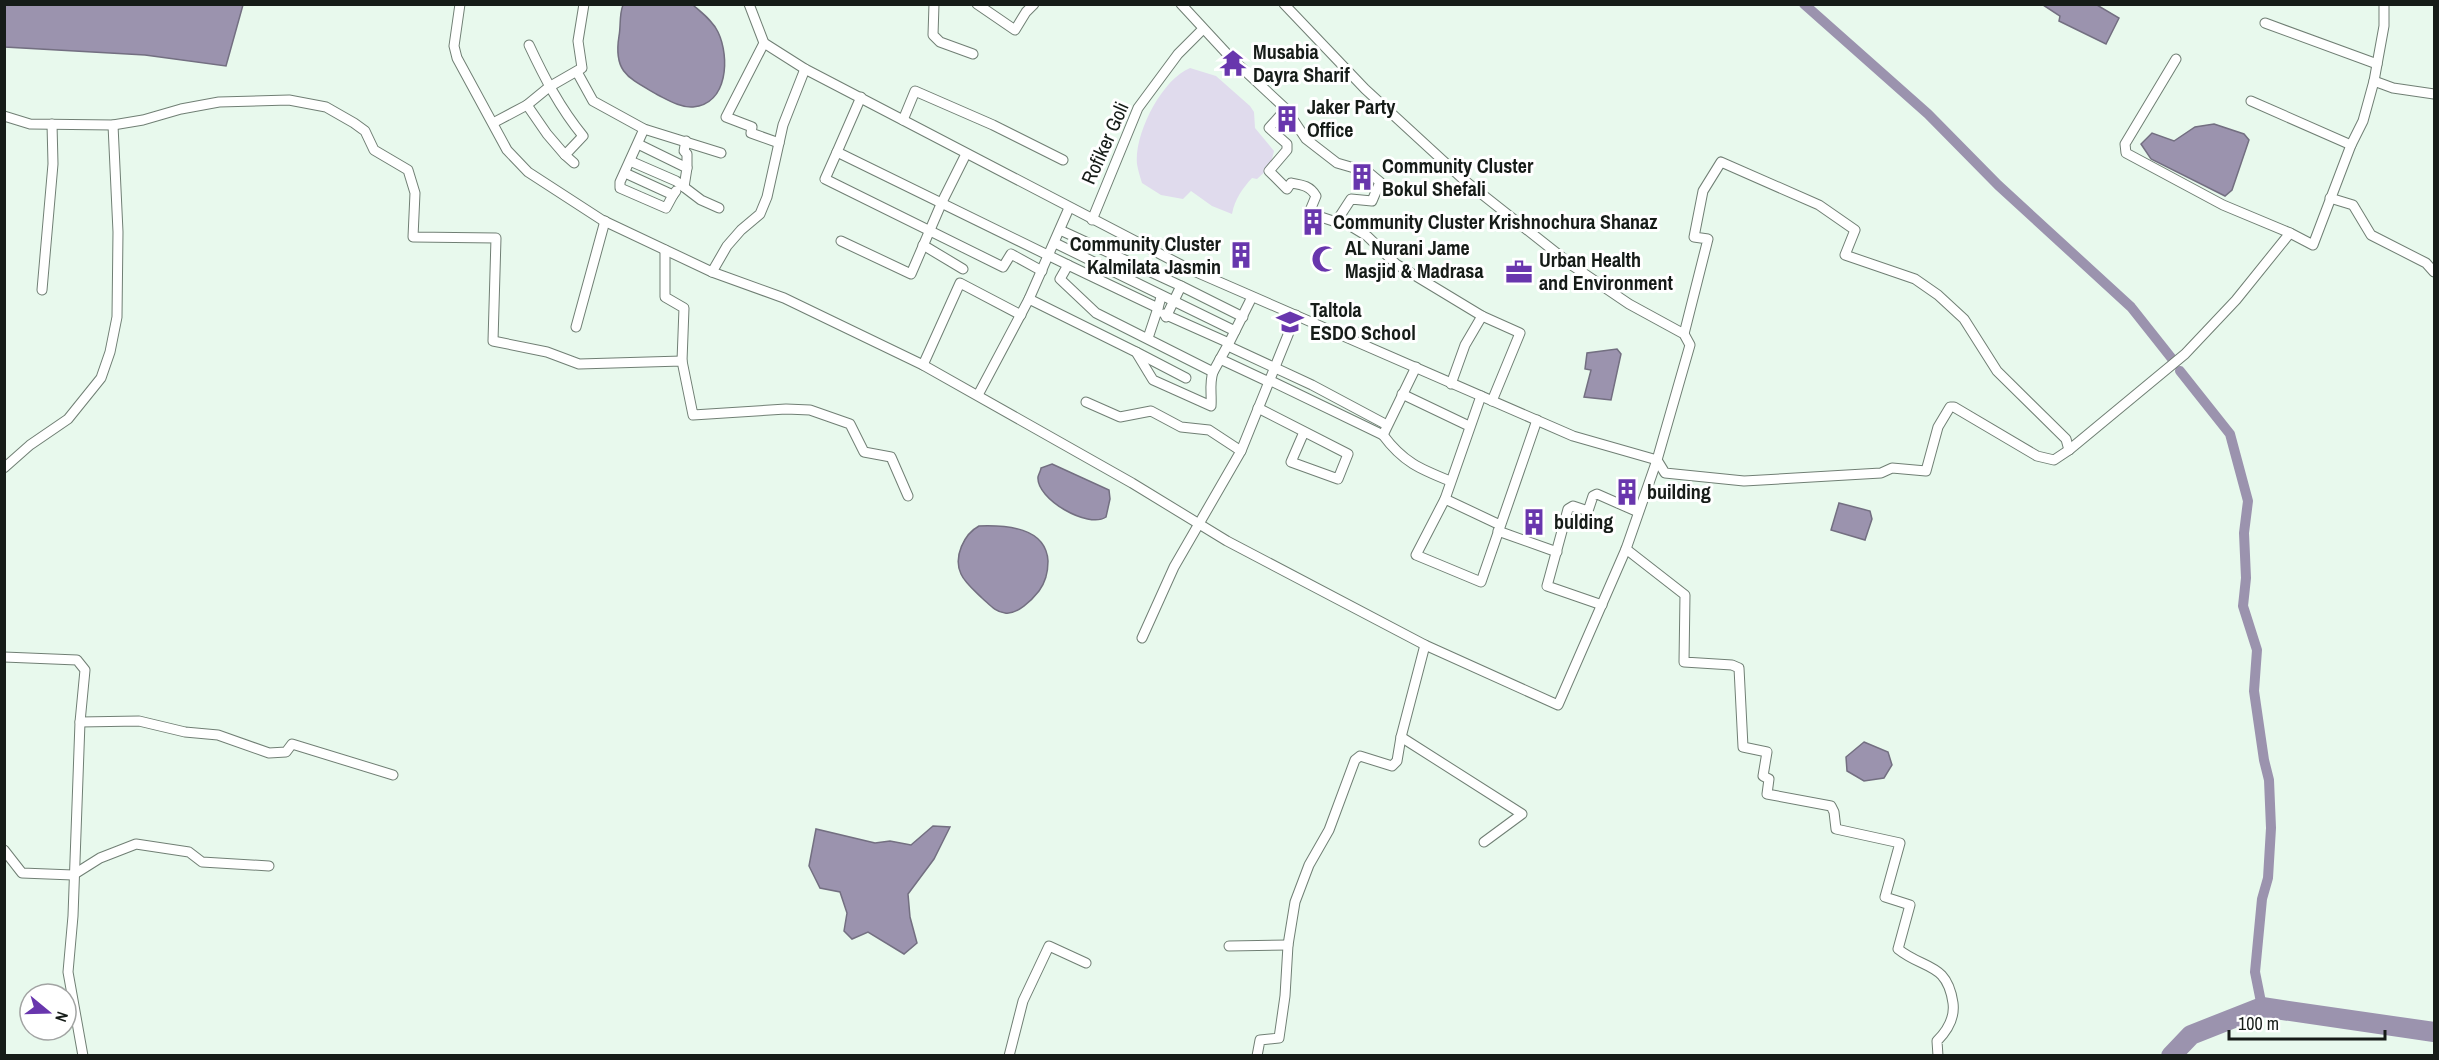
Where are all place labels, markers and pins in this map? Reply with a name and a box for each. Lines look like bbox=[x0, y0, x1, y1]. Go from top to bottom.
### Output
place label: Musabia Dayra Sharif bbox=[1253, 38, 1350, 88]
temple icon: Musabia Dayra Sharif bbox=[1218, 48, 1248, 78]
place label: Jaker Party Office bbox=[1307, 93, 1396, 143]
building icon: Jaker Party Office bbox=[1272, 104, 1302, 134]
place label: Community Cluster Bokul Shefali bbox=[1382, 152, 1534, 202]
building icon: Community Cluster Bokul Shefali bbox=[1347, 162, 1377, 192]
building icon: Community Cluster Krishnochura Shanaz bbox=[1298, 207, 1328, 237]
place label: Community Cluster Krishnochura Shanaz bbox=[1333, 208, 1657, 235]
place label: Community Cluster Kalmilata Jasmin bbox=[1070, 230, 1222, 280]
place label: AL Nurani Jame Masjid & Madrasa bbox=[1345, 234, 1484, 284]
building icon: Community Cluster Kalmilata Jasmin bbox=[1226, 240, 1256, 270]
mosque icon: AL Nurani Jame Masjid & Madrasa bbox=[1310, 244, 1340, 274]
place label: Urban Health and Environment bbox=[1539, 246, 1673, 296]
office icon: Urban Health and Environment bbox=[1504, 257, 1534, 287]
place label: Taltola ESDO School bbox=[1310, 296, 1416, 346]
school or university icon: Taltola ESDO School bbox=[1275, 307, 1305, 337]
building icon: building bbox=[1612, 477, 1642, 507]
place label: building bbox=[1647, 478, 1711, 505]
building icon: bulding bbox=[1519, 507, 1549, 537]
place label: bulding bbox=[1554, 508, 1613, 535]

